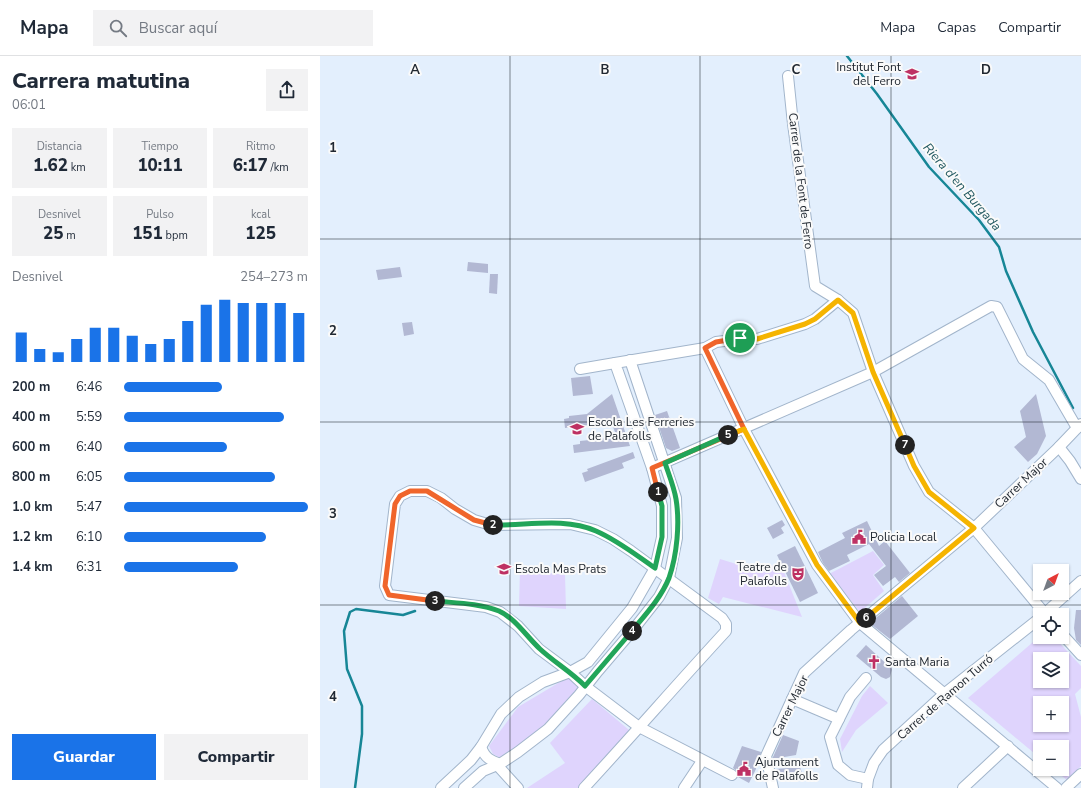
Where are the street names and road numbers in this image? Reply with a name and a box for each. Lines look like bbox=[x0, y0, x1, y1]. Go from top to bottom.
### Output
street label: Carrer de la Font de Ferro bbox=[785, 112, 817, 251]
street label: Carrer Major bbox=[991, 454, 1051, 512]
street label: Carrer de Ramon Turró bbox=[894, 651, 997, 743]
street label: Carrer Major bbox=[768, 672, 812, 740]

